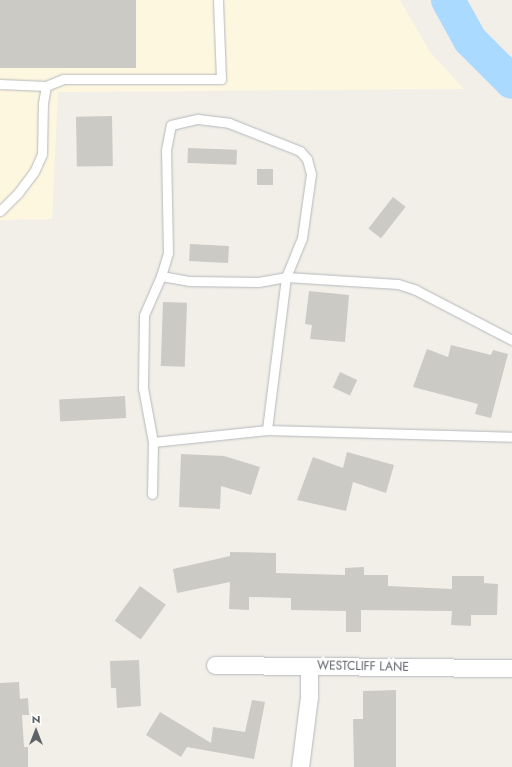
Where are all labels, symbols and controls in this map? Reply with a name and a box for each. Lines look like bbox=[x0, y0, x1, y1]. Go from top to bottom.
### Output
street label: WESTCLIFF LANE bbox=[317, 659, 409, 675]
north arrow bbox=[16, 711, 56, 751]
text: N bbox=[32, 711, 40, 727]

